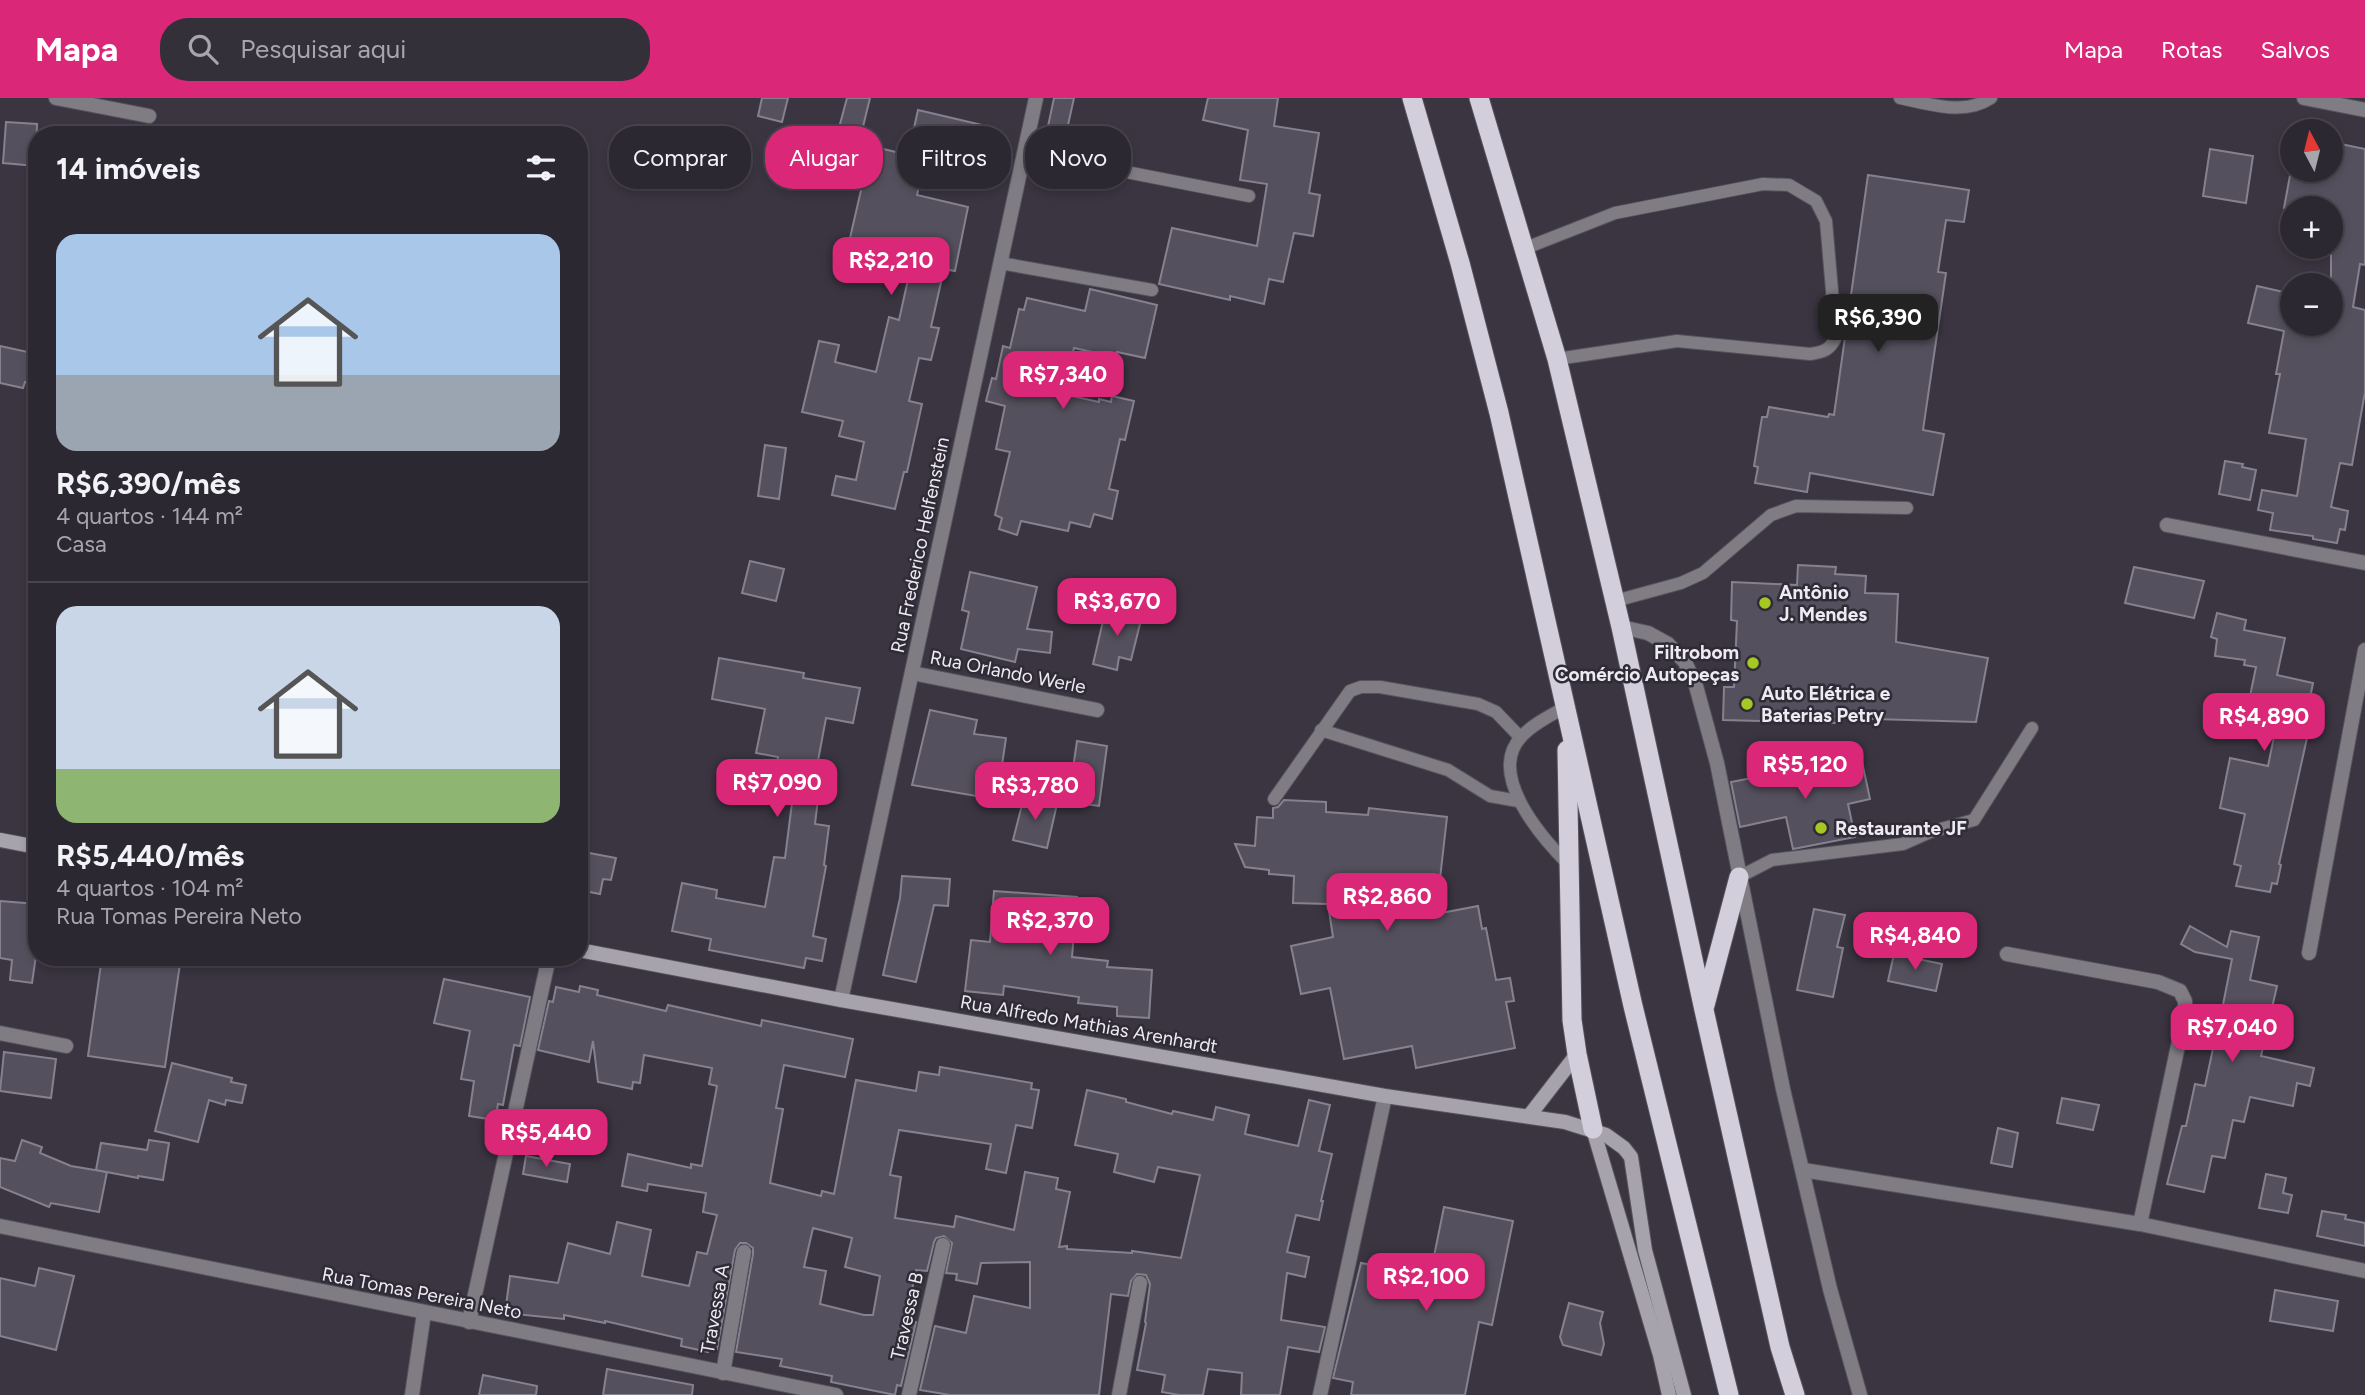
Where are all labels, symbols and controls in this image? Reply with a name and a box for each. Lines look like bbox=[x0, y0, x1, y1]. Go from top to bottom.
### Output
search box bbox=[160, 18, 650, 81]
text: Mapa bbox=[35, 30, 118, 69]
icon: search bbox=[184, 30, 222, 68]
text: Pesquisar aqui bbox=[240, 33, 406, 65]
text: Mapa bbox=[2064, 35, 2123, 64]
text: Rotas bbox=[2161, 35, 2222, 64]
text: Salvos bbox=[2260, 35, 2330, 64]
north arrow bbox=[2280, 119, 2343, 182]
map controls bbox=[2280, 119, 2343, 336]
chip: Comprar bbox=[609, 126, 751, 189]
chip: Alugar bbox=[765, 126, 883, 189]
chip: Filtros bbox=[897, 126, 1011, 189]
chip: Novo bbox=[1025, 126, 1131, 189]
icon: filters bbox=[522, 149, 560, 187]
text: 14 imóveis bbox=[56, 150, 200, 187]
button: + bbox=[2280, 196, 2343, 259]
pin: R$2,210 bbox=[826, 238, 956, 297]
text: R$2,210 bbox=[849, 246, 933, 274]
button: − bbox=[2280, 273, 2343, 336]
icon: home bbox=[245, 279, 371, 405]
pin: R$6,390 bbox=[1813, 294, 1943, 354]
text: R$6,390 bbox=[1834, 303, 1922, 331]
pin: R$7,340 bbox=[998, 352, 1128, 411]
text: R$7,340 bbox=[1019, 360, 1107, 388]
street label: Rua Frederico Helfenstein bbox=[886, 435, 954, 655]
text: R$6,390/mês bbox=[56, 465, 240, 502]
text: 4 quartos · 144 m² bbox=[56, 502, 243, 530]
text: Casa bbox=[56, 530, 107, 558]
pin: R$3,670 bbox=[1052, 578, 1182, 638]
place label: Antônio J. Mendes bbox=[1779, 581, 1867, 626]
text: R$3,670 bbox=[1073, 587, 1161, 615]
marker: Antônio J. Mendes bbox=[1757, 595, 1773, 611]
place label: Filtrobom Comércio Autopeças bbox=[1555, 641, 1739, 686]
street label: Rua Orlando Werle bbox=[928, 646, 1088, 698]
icon: home bbox=[245, 651, 371, 777]
marker: Filtrobom Comércio Autopeças bbox=[1745, 655, 1761, 671]
place label: Auto Elétrica e Baterias Petry bbox=[1761, 682, 1891, 727]
pin: R$4,890 bbox=[2199, 694, 2329, 753]
marker: Auto Elétrica e Baterias Petry bbox=[1739, 696, 1755, 712]
text: R$4,890 bbox=[2219, 702, 2309, 730]
pin: R$5,120 bbox=[1740, 742, 1870, 801]
text: R$5,120 bbox=[1763, 750, 1847, 778]
pin: R$7,090 bbox=[712, 760, 842, 819]
pin: R$3,780 bbox=[970, 762, 1100, 822]
text: R$7,090 bbox=[732, 768, 822, 796]
text: R$3,780 bbox=[991, 771, 1079, 799]
place label: Restaurante JF bbox=[1835, 817, 1967, 840]
marker: Restaurante JF bbox=[1813, 820, 1829, 836]
text: R$5,440/mês bbox=[56, 837, 244, 874]
text: 4 quartos · 104 m² bbox=[56, 874, 244, 902]
pin: R$2,860 bbox=[1322, 874, 1452, 933]
text: R$2,860 bbox=[1342, 882, 1432, 910]
pin: R$2,370 bbox=[985, 898, 1115, 957]
text: Rua Tomas Pereira Neto bbox=[56, 902, 302, 930]
text: R$2,370 bbox=[1006, 906, 1094, 934]
pin: R$4,840 bbox=[1850, 912, 1980, 972]
text: R$4,840 bbox=[1869, 921, 1961, 949]
street label: Rua Alfredo Mathias Arenhardt bbox=[958, 990, 1220, 1058]
pin: R$7,040 bbox=[2167, 1004, 2297, 1064]
text: R$7,040 bbox=[2187, 1013, 2277, 1041]
pin: R$5,440 bbox=[481, 1110, 611, 1169]
text: R$5,440 bbox=[501, 1118, 591, 1146]
pin: R$2,100 bbox=[1361, 1254, 1491, 1313]
street label: Rua Tomas Pereira Neto bbox=[320, 1262, 524, 1324]
street label: Travessa A bbox=[696, 1262, 734, 1356]
text: R$2,100 bbox=[1383, 1262, 1469, 1290]
street label: Travessa B bbox=[886, 1270, 928, 1362]

